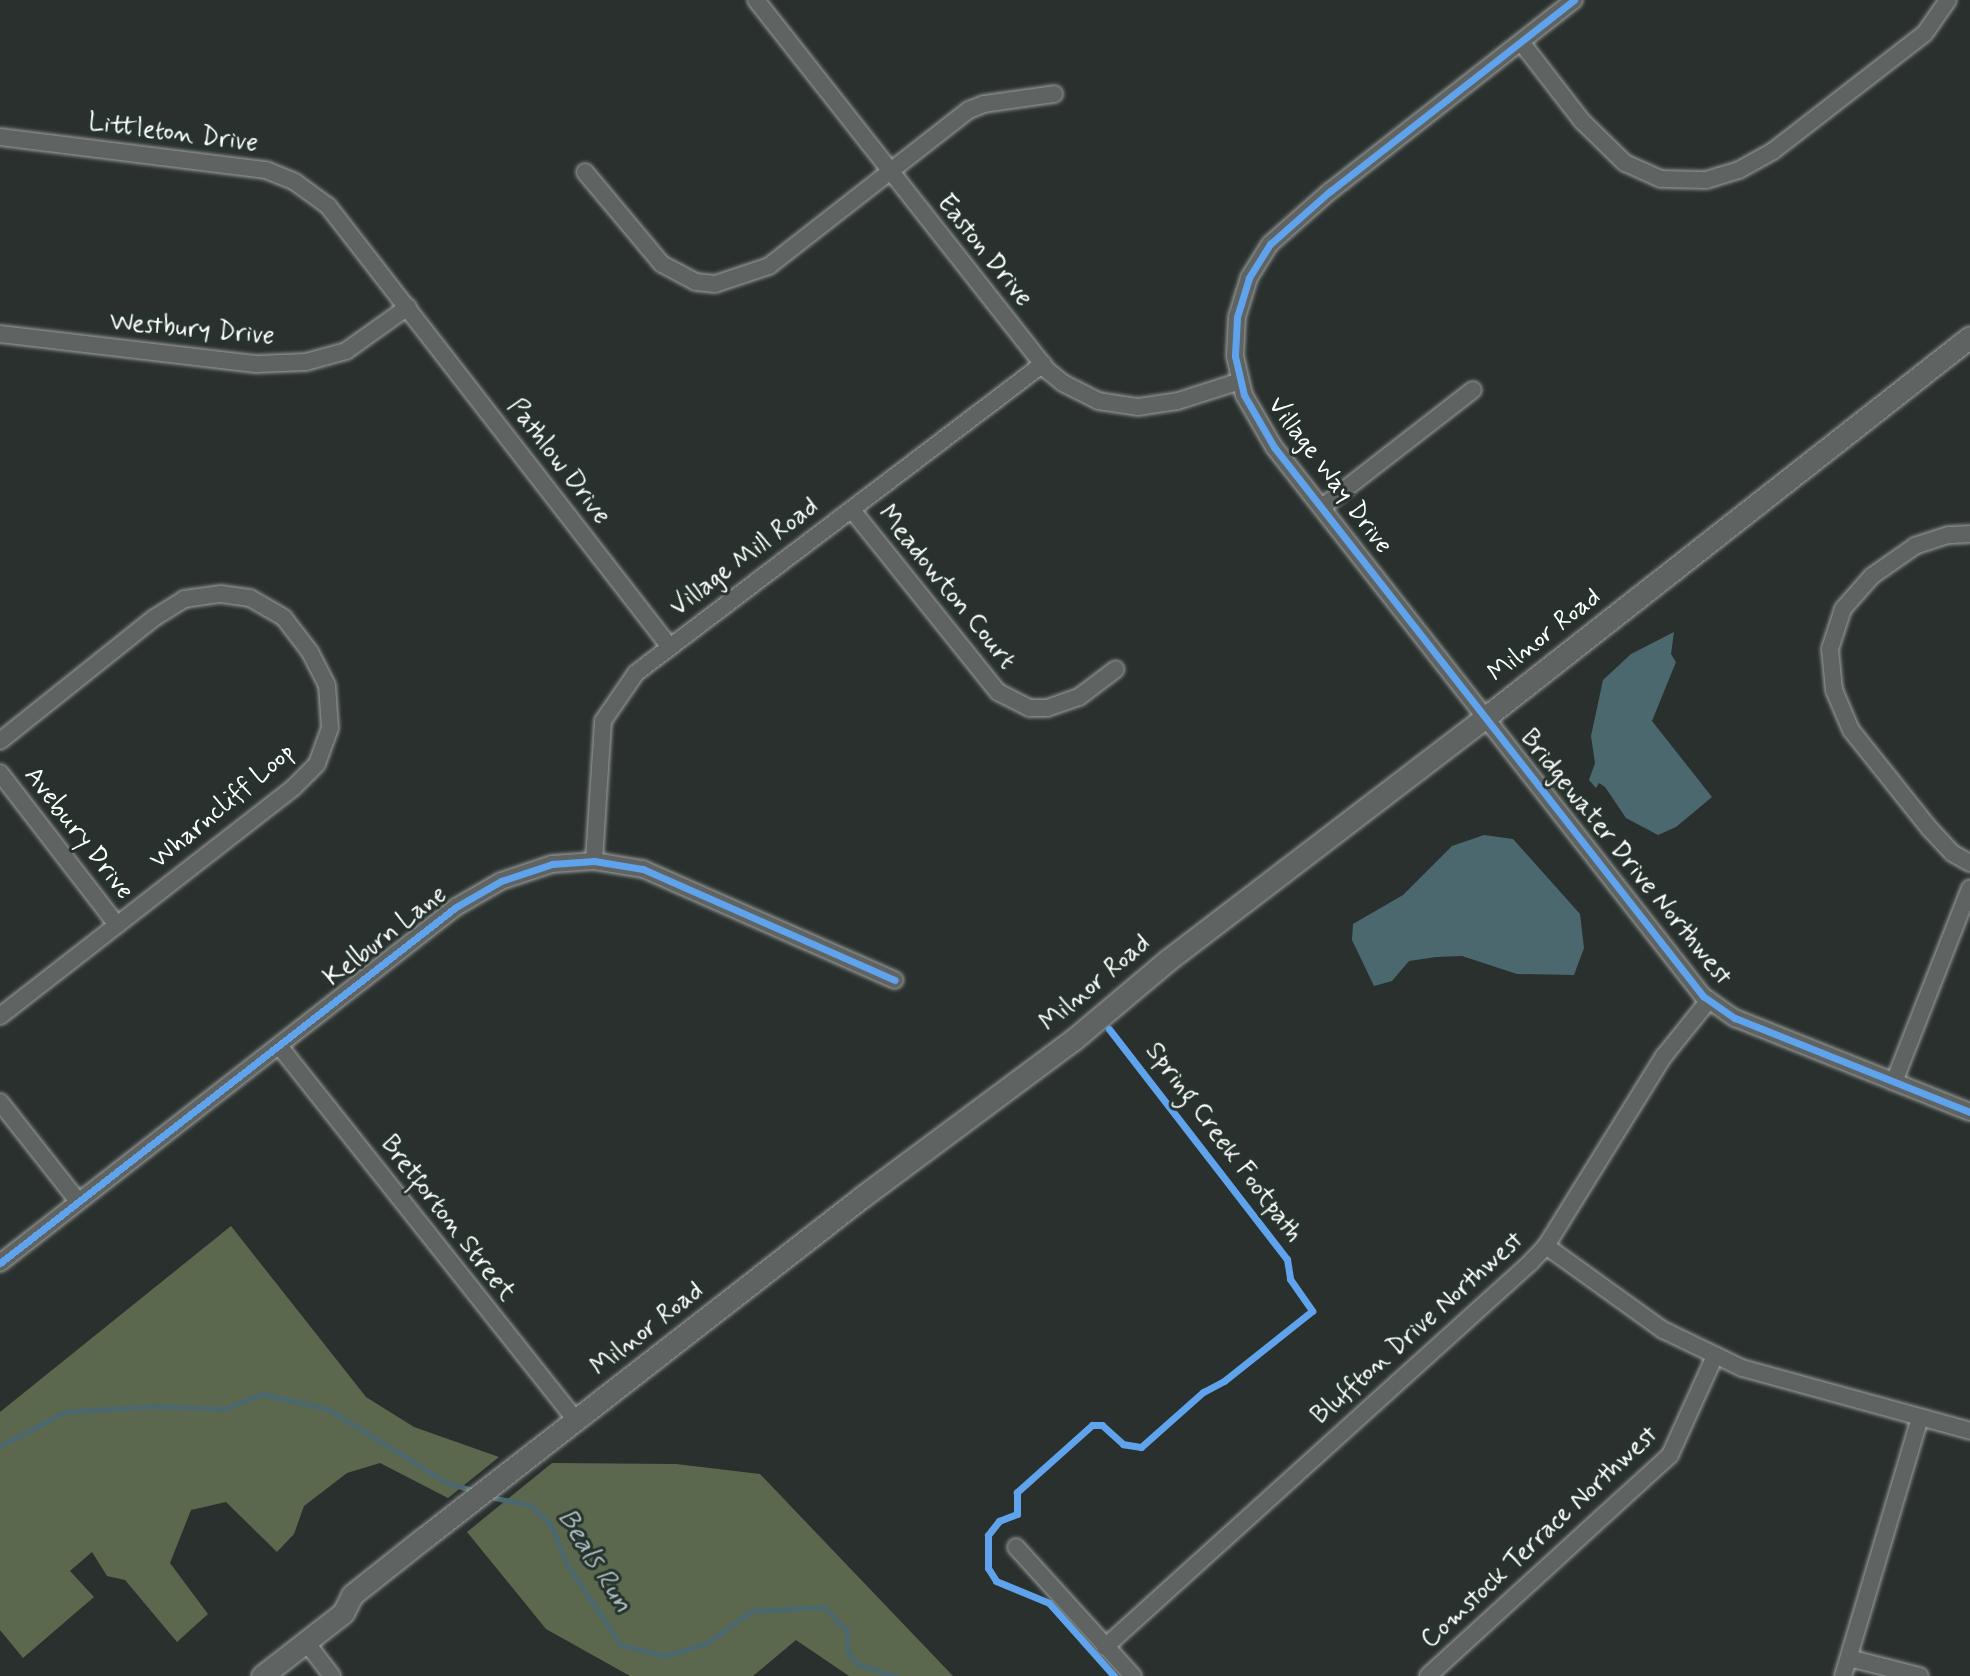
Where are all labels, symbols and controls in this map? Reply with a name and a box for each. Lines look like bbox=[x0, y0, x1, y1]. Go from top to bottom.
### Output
street label: Littleton Drive bbox=[86, 108, 260, 160]
street label: Easton Drive bbox=[930, 189, 1038, 313]
street label: Westbury Drive bbox=[108, 307, 276, 353]
street label: Village Way Drive bbox=[1259, 390, 1399, 562]
street label: Pathlow Drive bbox=[500, 394, 616, 530]
street label: Village Mill Road bbox=[665, 492, 825, 624]
street label: Meadowton Court bbox=[870, 500, 1022, 676]
street label: Milnor Road bbox=[1482, 582, 1608, 690]
street label: Bridgewater Drive Northwest bbox=[1513, 725, 1737, 991]
street label: Wharncliff Loop bbox=[144, 737, 302, 877]
street label: Avebury Drive bbox=[17, 762, 139, 906]
street label: Kelburn Lane bbox=[318, 879, 454, 995]
street label: Milnor Road bbox=[1034, 929, 1158, 1039]
street label: Spring Creek Footpath bbox=[1139, 1039, 1307, 1247]
street label: Bretforton Street bbox=[373, 1130, 521, 1308]
street label: Bluffton Drive Northwest bbox=[1305, 1225, 1531, 1433]
street label: Milnor Road bbox=[585, 1276, 711, 1384]
street label: Comstock Terrace Northwest bbox=[1416, 1420, 1664, 1656]
water label: Beals Run bbox=[549, 1503, 639, 1619]

